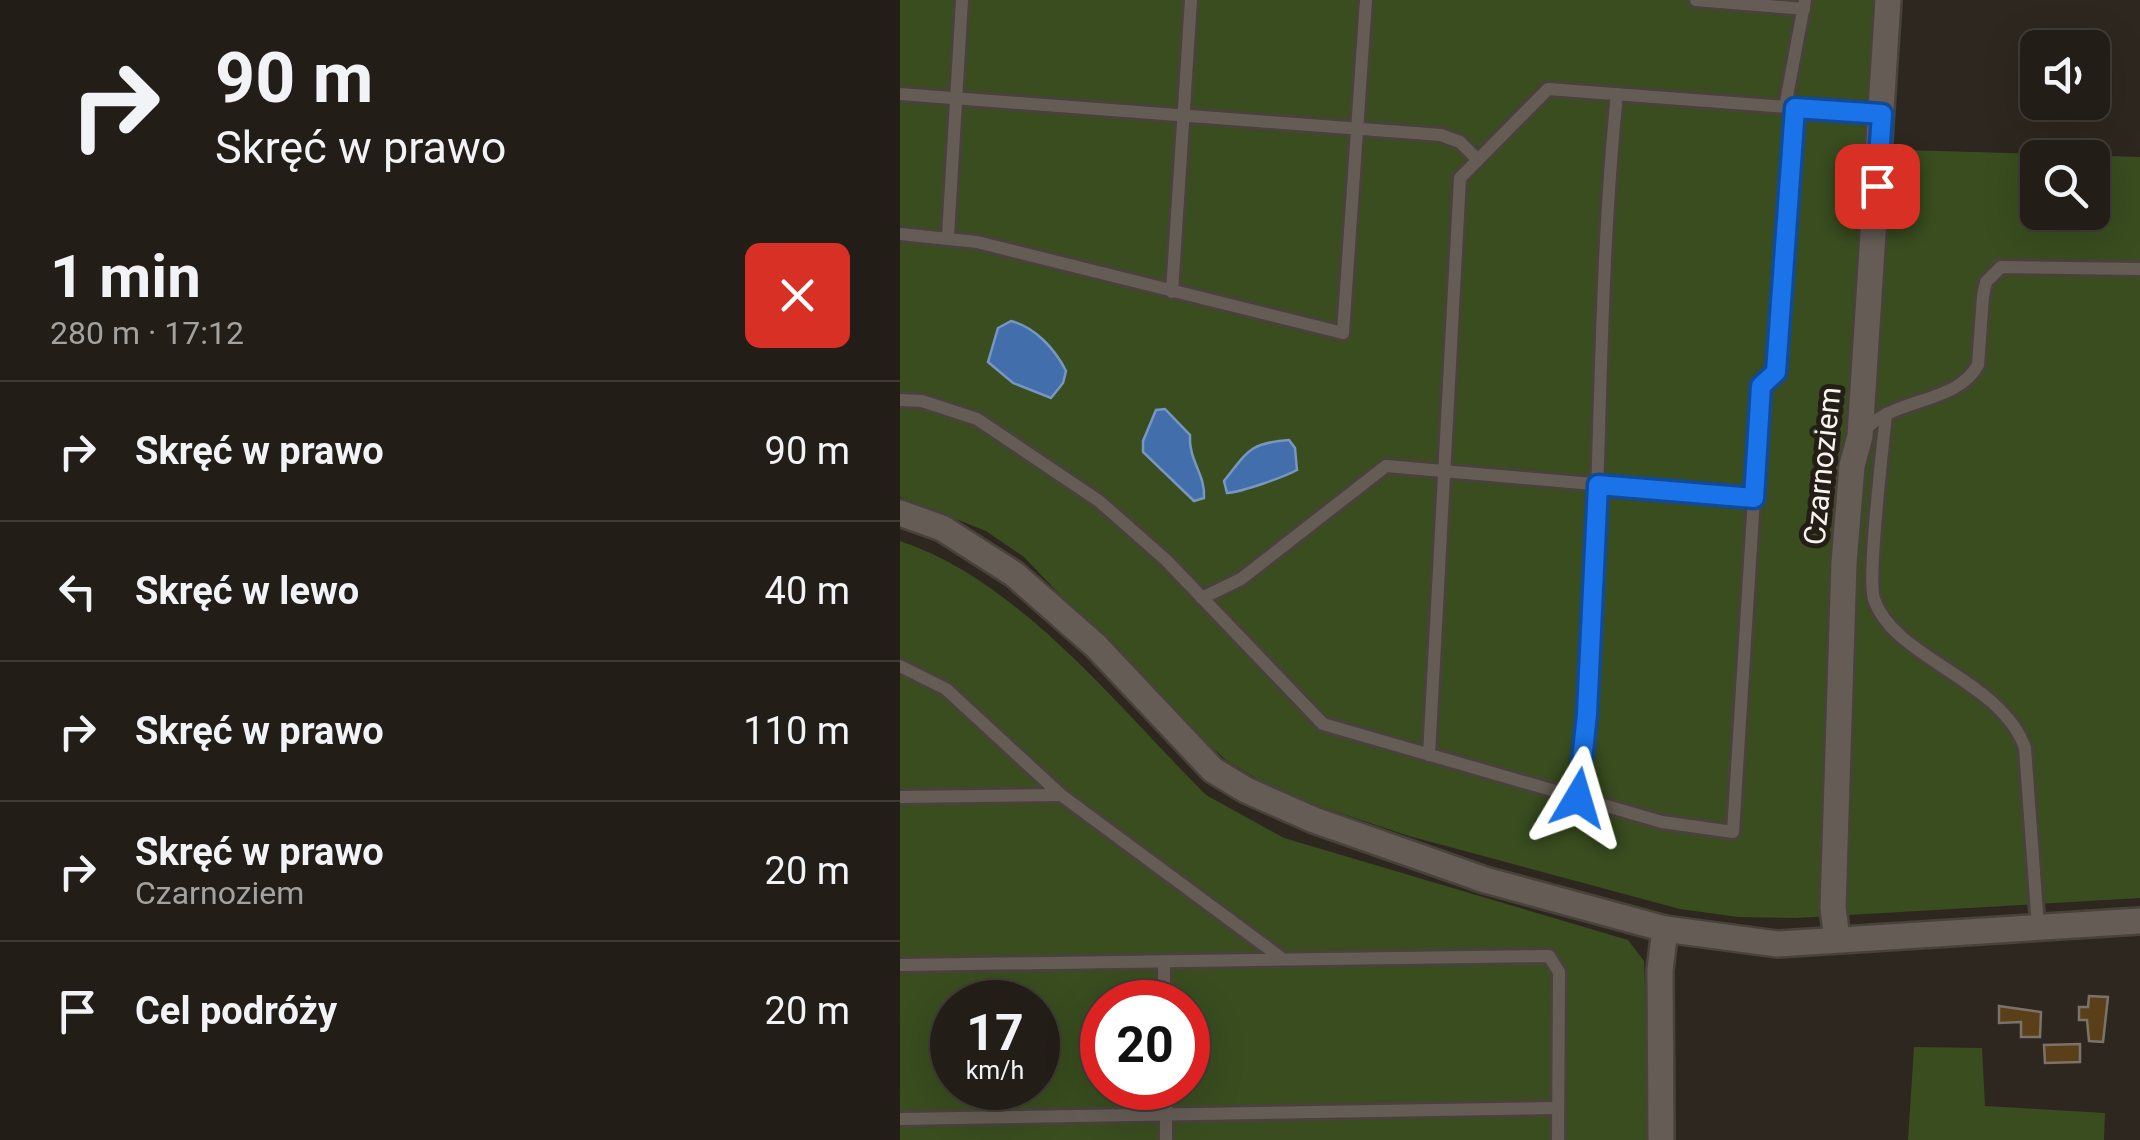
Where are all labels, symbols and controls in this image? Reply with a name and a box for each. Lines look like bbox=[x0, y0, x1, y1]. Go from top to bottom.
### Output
map controls bbox=[2020, 30, 2110, 230]
button: sound bbox=[2020, 30, 2110, 120]
text: 90 m bbox=[215, 37, 373, 119]
icon: right bbox=[50, 40, 180, 170]
text: Skręć w prawo bbox=[215, 121, 507, 174]
button: search bbox=[2020, 140, 2110, 230]
pin bbox=[1835, 144, 1920, 229]
icon: arrive bbox=[1850, 159, 1905, 214]
text: 1 min bbox=[50, 241, 201, 312]
button: close bbox=[745, 243, 850, 348]
text: 280 m · 17:12 bbox=[50, 314, 244, 352]
street label: Czarnoziem bbox=[1796, 385, 1848, 547]
icon: right bbox=[50, 424, 105, 479]
text: Skręć w prawo bbox=[135, 429, 384, 473]
text: 90 m bbox=[765, 429, 850, 473]
icon: left bbox=[50, 564, 105, 619]
text: Skręć w lewo bbox=[135, 569, 359, 613]
text: 40 m bbox=[765, 569, 850, 613]
icon: right bbox=[50, 704, 105, 759]
text: Skręć w prawo bbox=[135, 709, 384, 753]
text: 110 m bbox=[743, 709, 850, 753]
position arrow bbox=[1526, 746, 1630, 850]
text: Skręć w prawo bbox=[135, 830, 384, 874]
icon: right bbox=[50, 844, 105, 899]
text: 20 m bbox=[765, 849, 850, 893]
text: Czarnoziem bbox=[135, 874, 304, 912]
speed limit sign: 20 bbox=[1080, 980, 1210, 1110]
icon: arrive bbox=[50, 984, 105, 1039]
text: Cel podróży bbox=[135, 989, 337, 1033]
text: 20 m bbox=[765, 989, 850, 1033]
text: 17 bbox=[966, 1004, 1024, 1062]
text: km/h bbox=[966, 1056, 1024, 1085]

